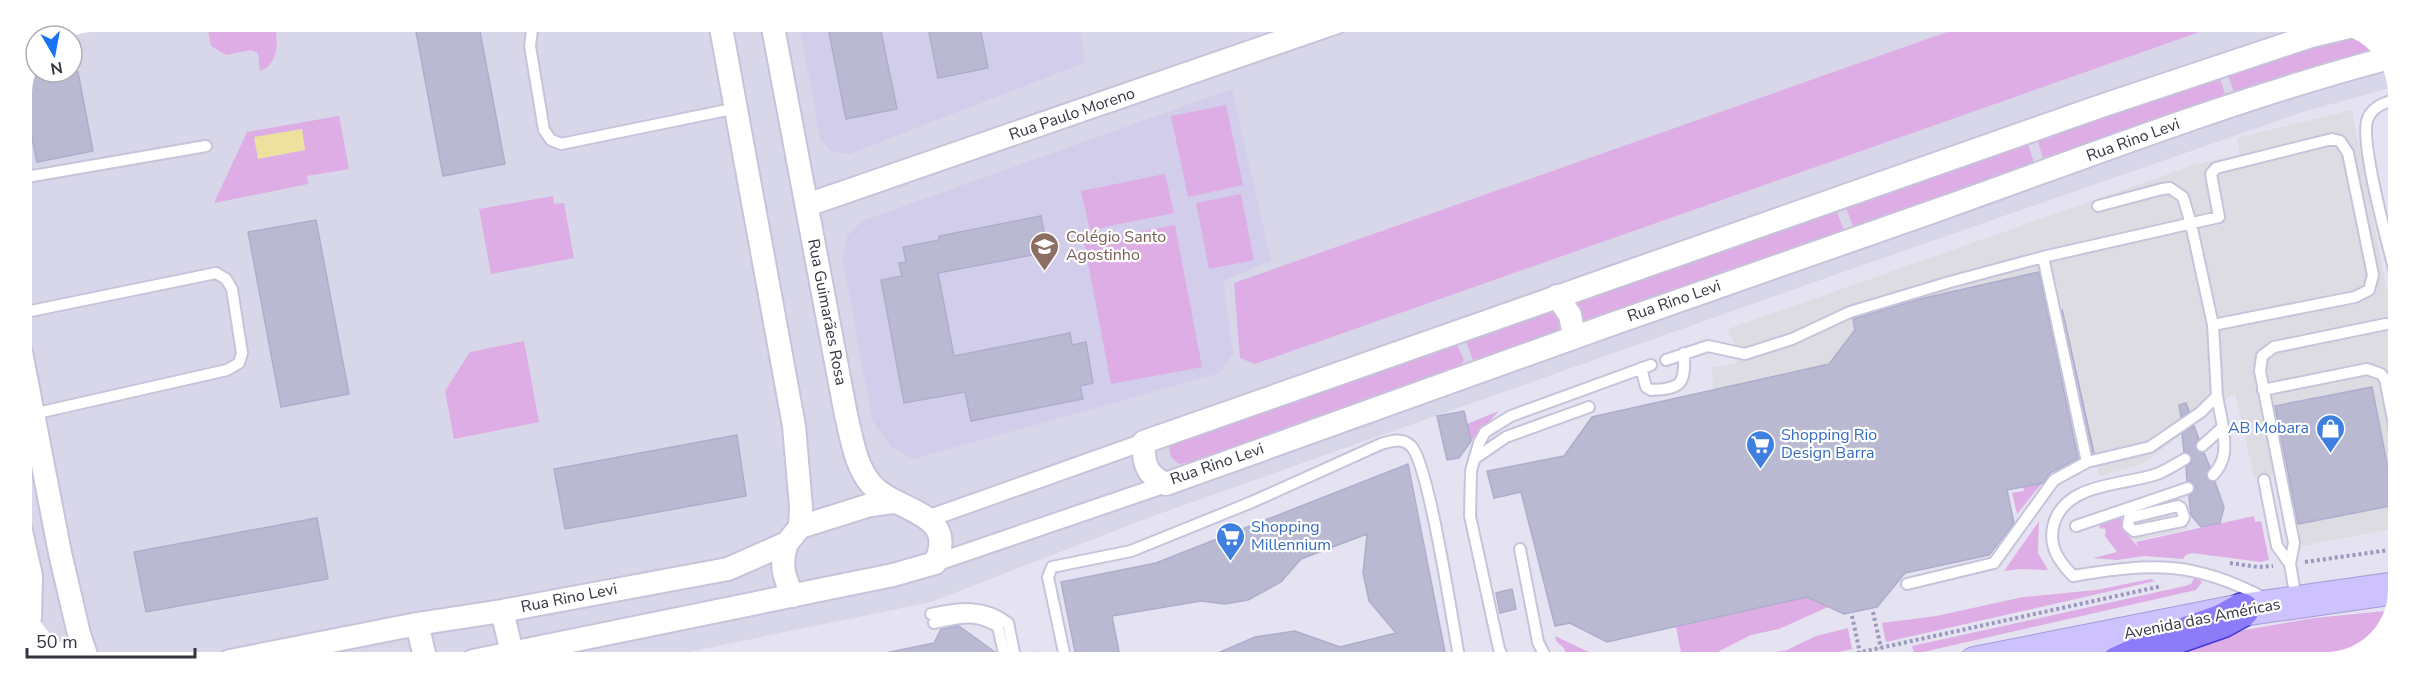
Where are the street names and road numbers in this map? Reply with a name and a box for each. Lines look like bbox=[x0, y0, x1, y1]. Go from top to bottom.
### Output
street label: Rua Paulo Moreno bbox=[1006, 82, 1138, 146]
street label: Rua Rino Levi bbox=[2083, 113, 2183, 167]
street label: Rua Guimarães Rosa bbox=[802, 237, 852, 387]
street label: Rua Rino Levi bbox=[1624, 275, 1724, 327]
street label: Rua Rino Levi bbox=[1167, 438, 1267, 490]
street label: Rua Rino Levi bbox=[519, 578, 619, 618]
street label: Avenida das Américas bbox=[2122, 593, 2282, 645]

